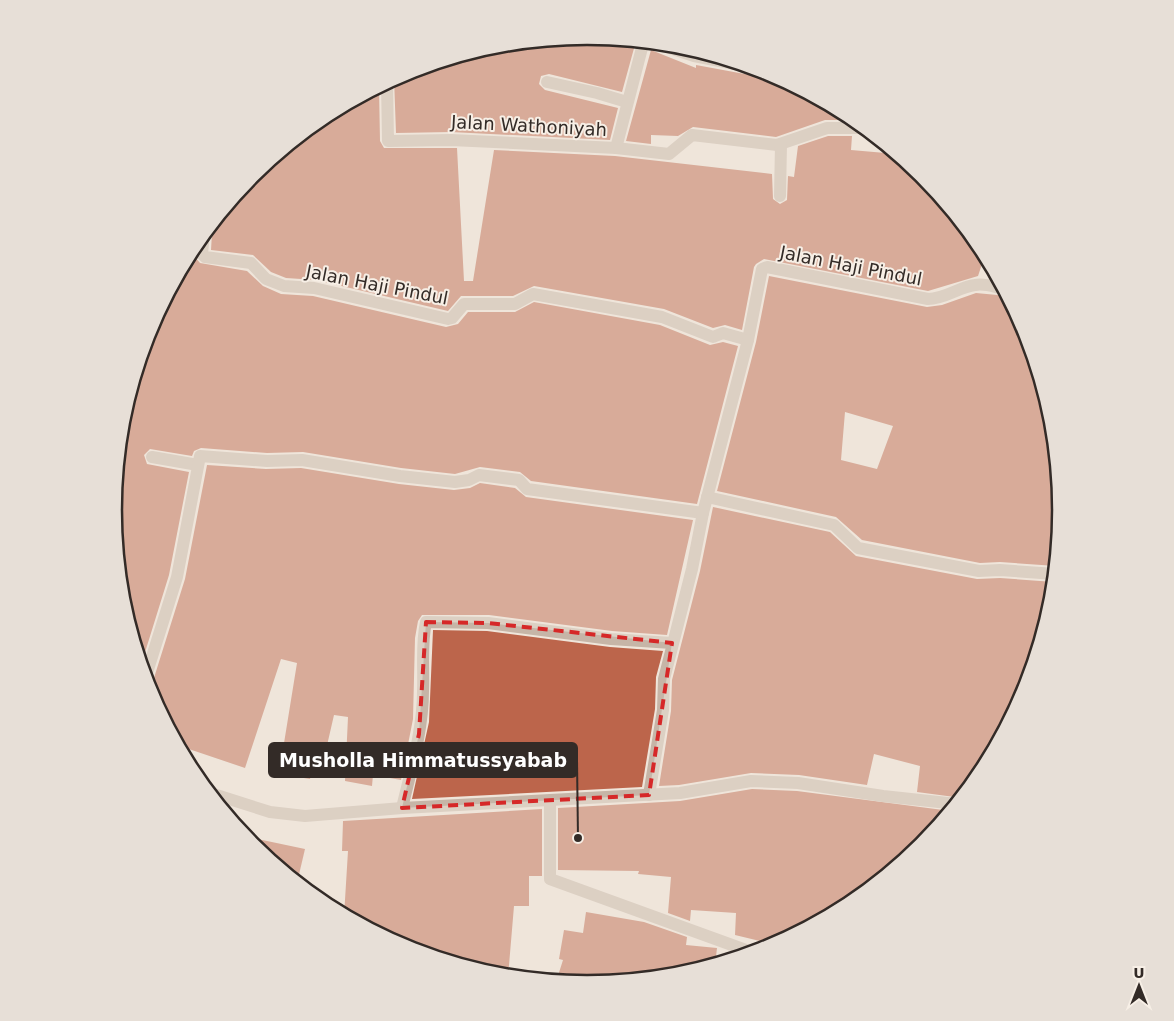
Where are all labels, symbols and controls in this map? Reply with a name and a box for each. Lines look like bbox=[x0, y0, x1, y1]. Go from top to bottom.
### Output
street label: Jalan Wathoniyah bbox=[450, 111, 608, 140]
street label: Jalan Haji Pindul bbox=[777, 241, 924, 290]
street label: Jalan Haji Pindul bbox=[303, 260, 450, 309]
callout: Musholla Himmatussyabab bbox=[269, 743, 577, 777]
text: Musholla Himmatussyabab bbox=[279, 749, 567, 771]
north arrow bbox=[1114, 961, 1164, 1011]
text: U bbox=[1133, 965, 1145, 981]

